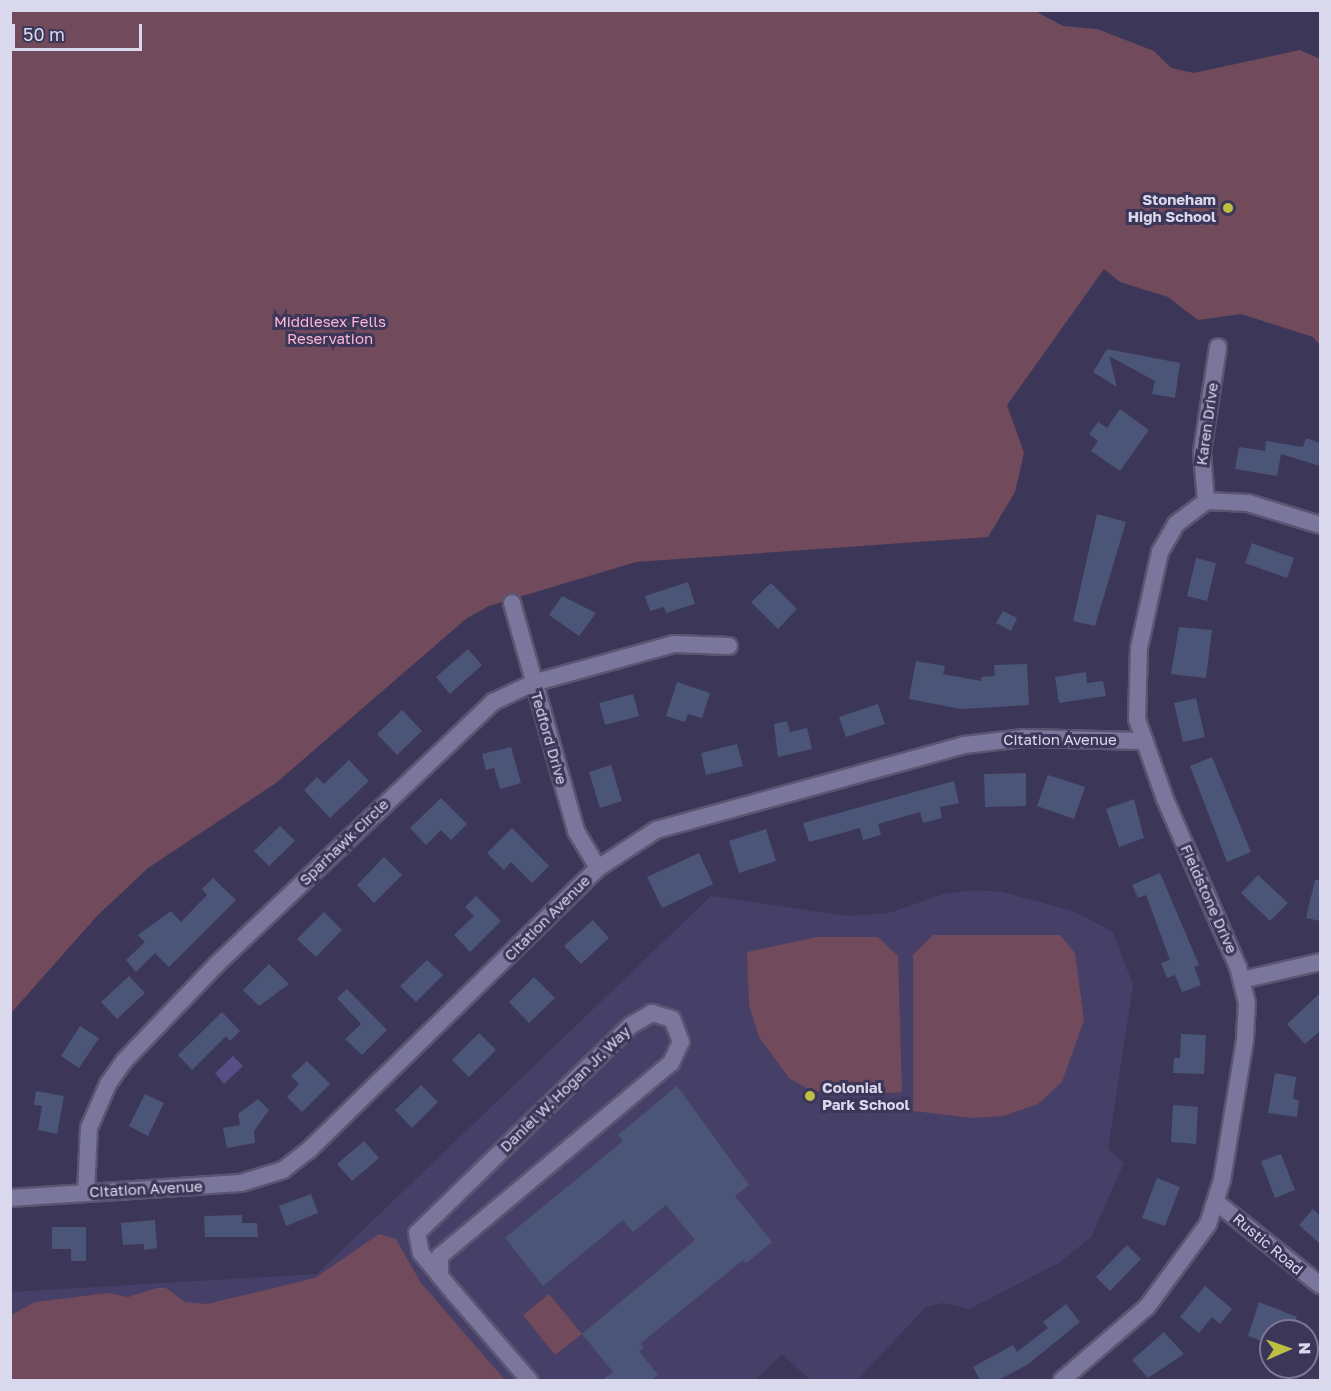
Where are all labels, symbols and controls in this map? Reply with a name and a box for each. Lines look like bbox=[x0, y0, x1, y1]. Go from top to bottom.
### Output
scale bar bbox=[15, 12, 146, 50]
text: 50 m bbox=[23, 23, 65, 45]
place label: Stoneham High School bbox=[1128, 190, 1216, 225]
marker: Stoneham High School bbox=[1221, 201, 1235, 215]
park label: Middlesex Fells Reservation bbox=[274, 312, 386, 347]
street label: Karen Drive bbox=[1192, 382, 1222, 466]
street label: Tedford Drive bbox=[527, 689, 571, 787]
street label: Citation Avenue bbox=[1003, 731, 1117, 749]
street label: Sparhawk Circle bbox=[296, 795, 392, 889]
street label: Fieldstone Drive bbox=[1177, 842, 1241, 956]
street label: Citation Avenue bbox=[501, 872, 593, 964]
street label: Daniel W. Hogan Jr. Way bbox=[496, 1022, 634, 1156]
place label: Colonial Park School bbox=[822, 1078, 910, 1113]
marker: Colonial Park School bbox=[803, 1089, 817, 1103]
street label: Citation Avenue bbox=[89, 1177, 203, 1201]
street label: Rustic Road bbox=[1229, 1210, 1307, 1278]
north arrow bbox=[1259, 1319, 1319, 1379]
text: N bbox=[1295, 1342, 1315, 1355]

